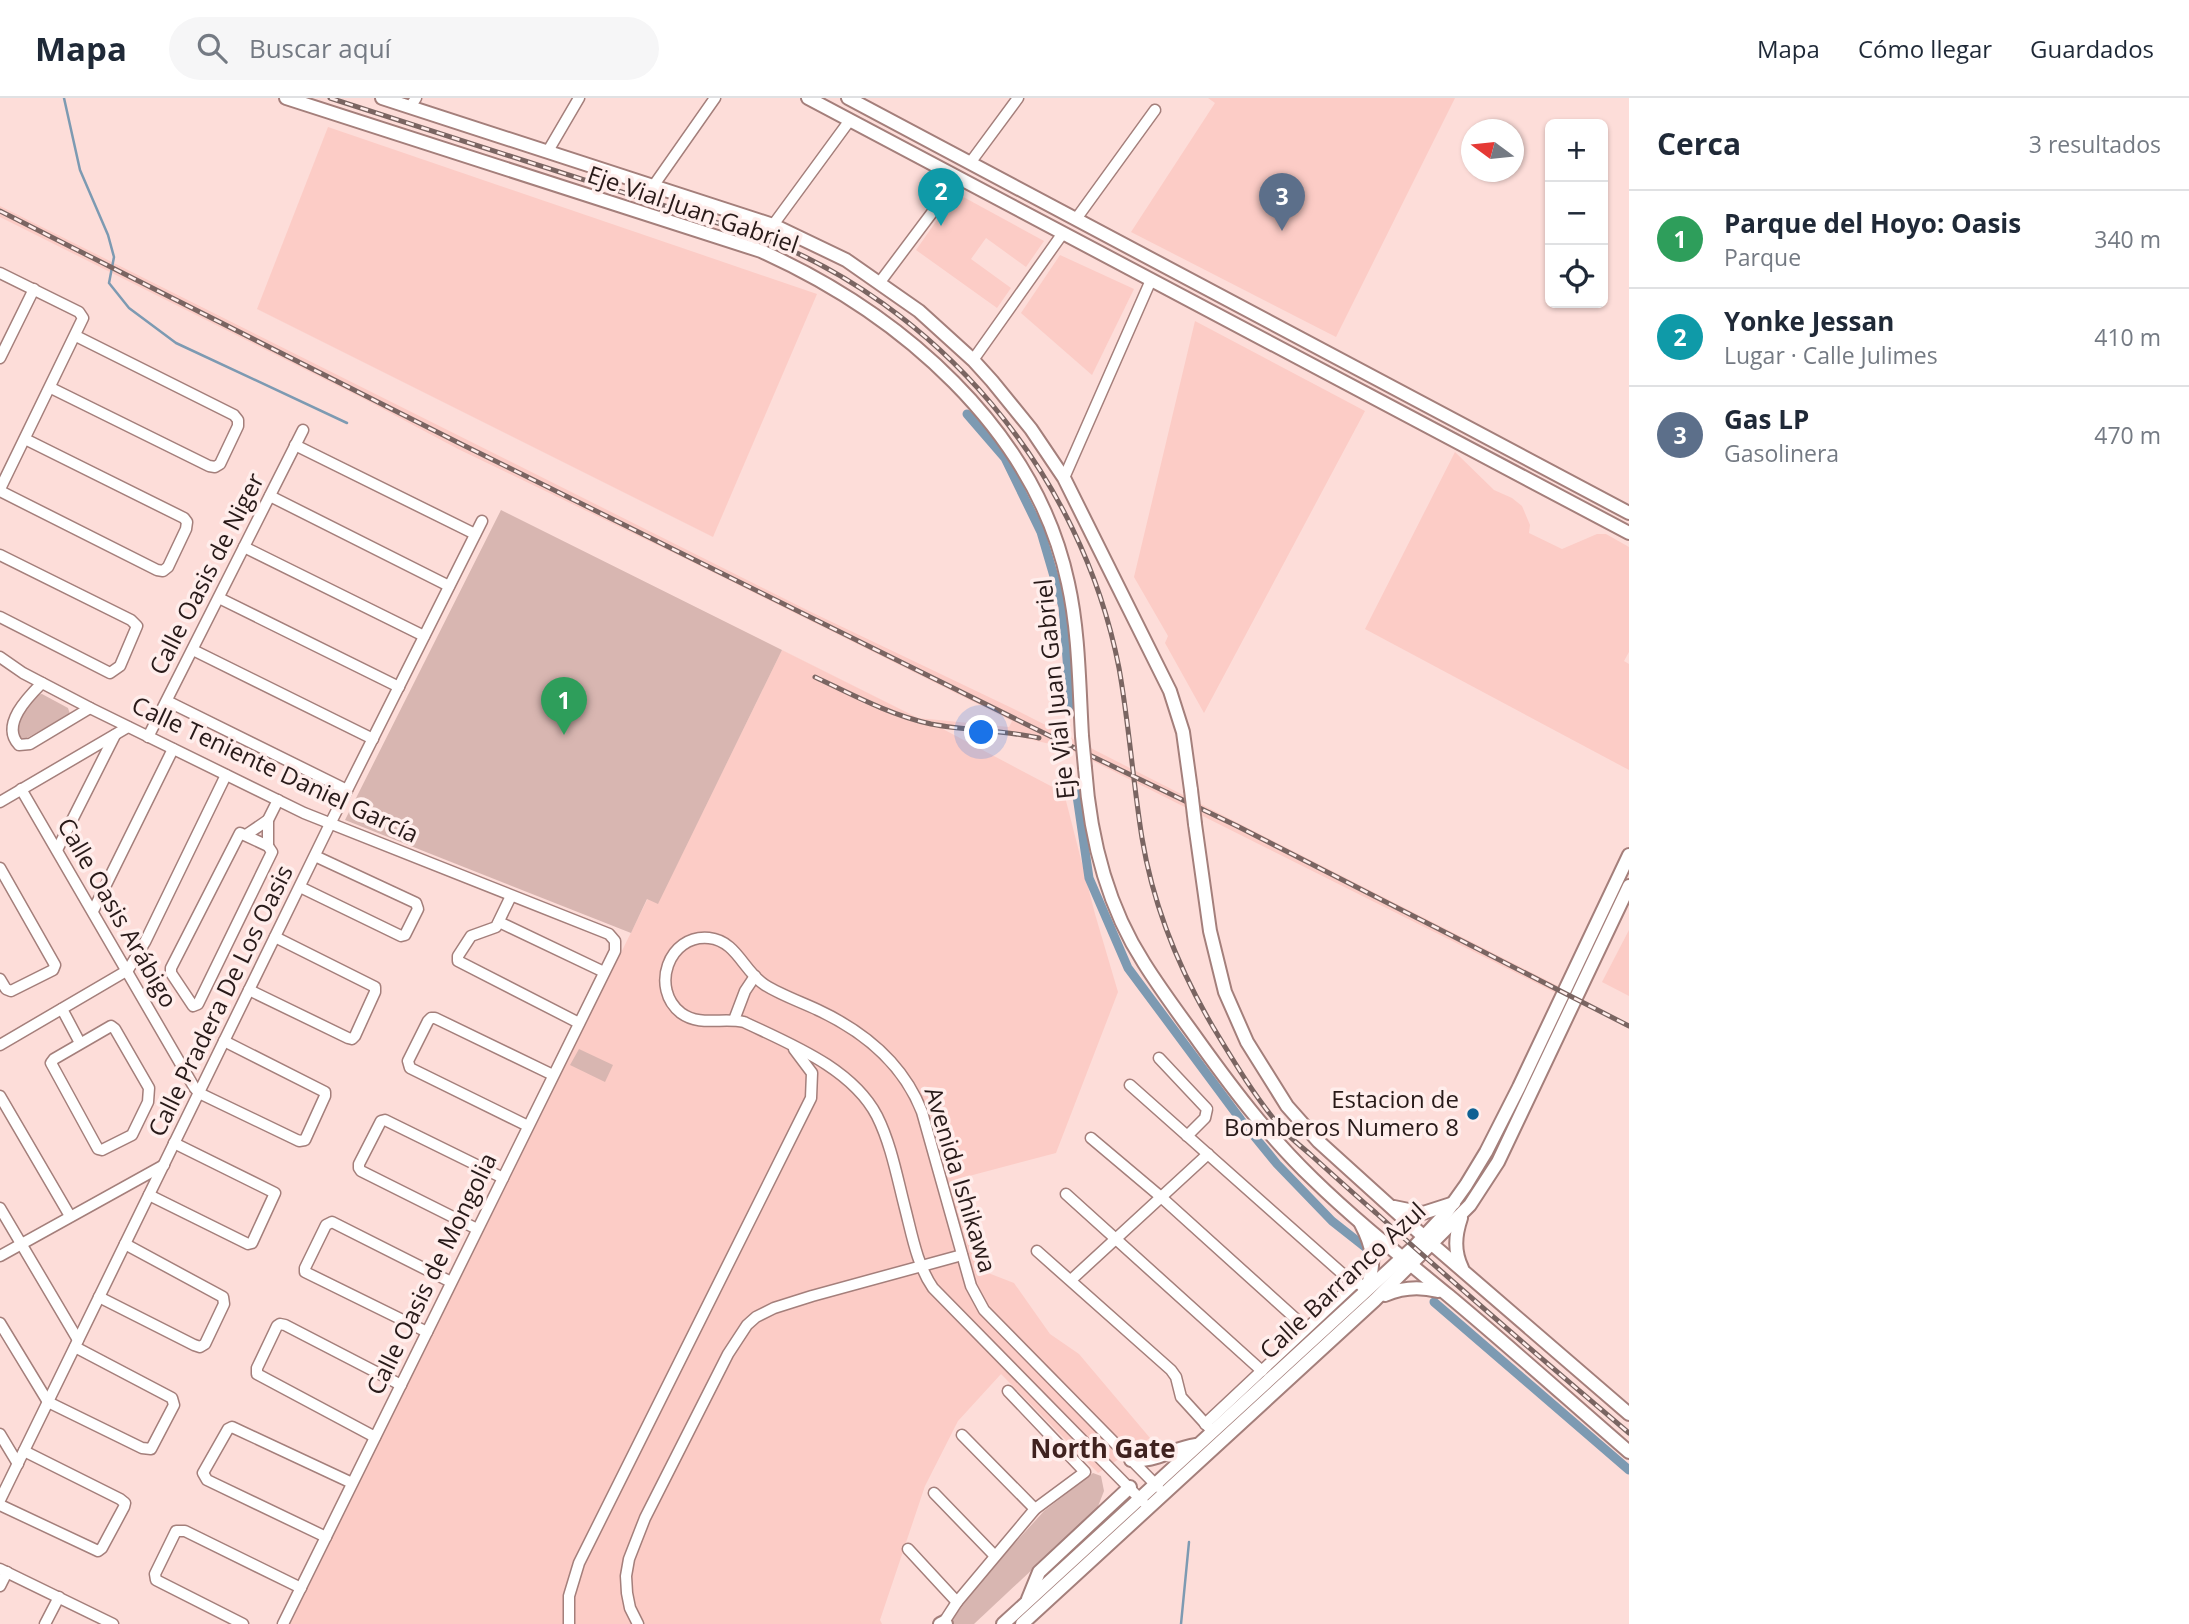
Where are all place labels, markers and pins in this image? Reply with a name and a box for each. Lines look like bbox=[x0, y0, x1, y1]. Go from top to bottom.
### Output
pin: 2 bbox=[918, 168, 964, 226]
pin: 3 bbox=[1259, 173, 1305, 231]
pin: 1 bbox=[541, 677, 587, 735]
place label: Estacion de Bomberos Numero 8 bbox=[1224, 1082, 1459, 1143]
marker: Estacion de Bomberos Numero 8 bbox=[1465, 1106, 1481, 1122]

